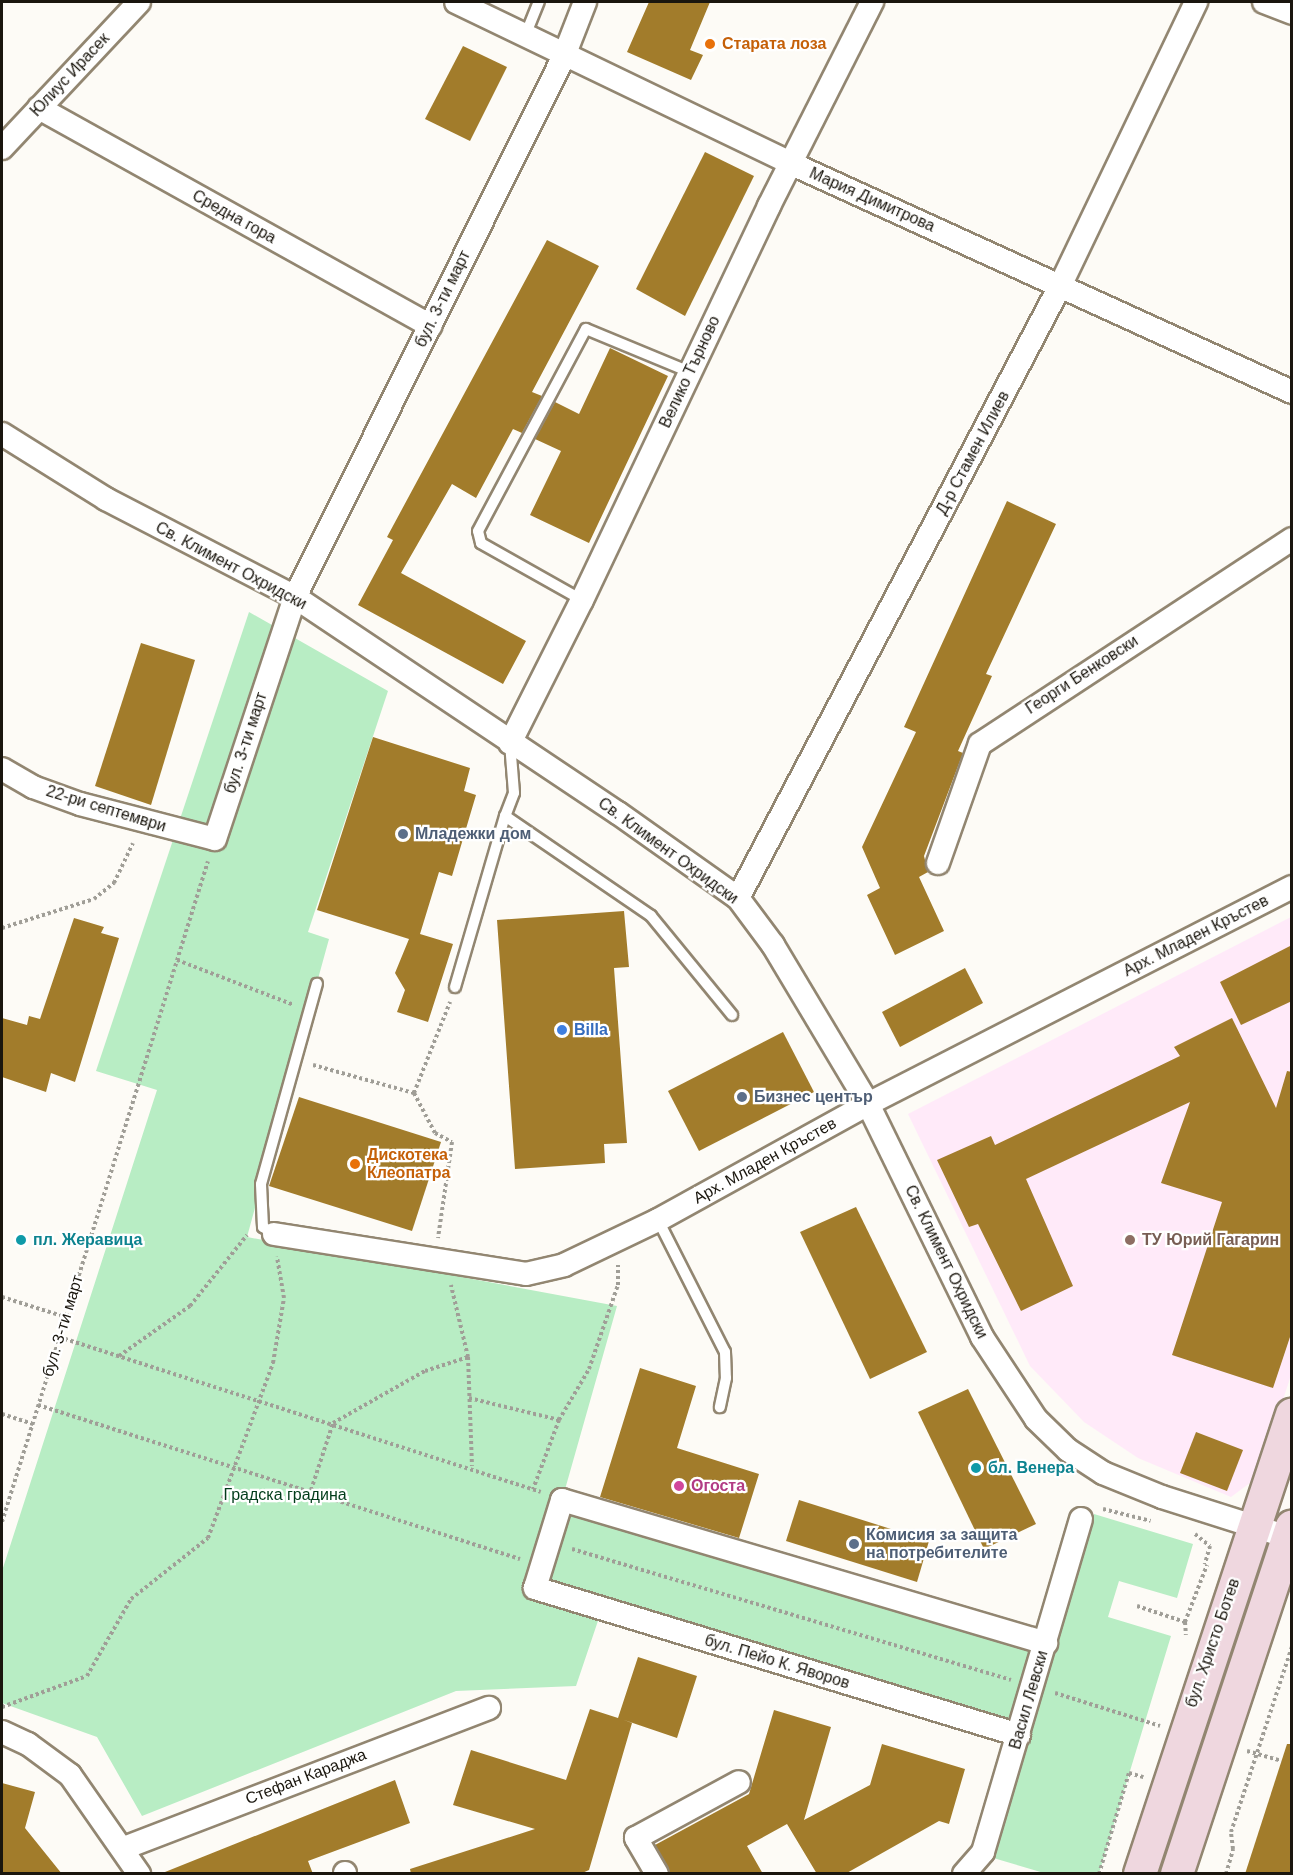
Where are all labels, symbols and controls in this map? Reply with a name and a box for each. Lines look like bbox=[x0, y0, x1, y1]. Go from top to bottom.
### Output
street label: Юлиус Ирасек bbox=[26, 29, 114, 121]
place label: Старата лоза bbox=[722, 34, 826, 54]
marker: Старата лоза bbox=[703, 37, 717, 51]
street label: Мария Димитрова bbox=[806, 164, 938, 236]
street label: Средна гора bbox=[189, 186, 279, 248]
street label: бул. 3-ти март bbox=[411, 247, 475, 351]
street label: Велико Търново bbox=[656, 313, 724, 431]
street label: Д-р Стамен Илиев bbox=[932, 388, 1014, 518]
street label: Св. Климент Охридски bbox=[152, 518, 310, 614]
street label: Георги Бенковски bbox=[1022, 632, 1142, 718]
street label: бул. 3-ти март bbox=[221, 690, 271, 796]
street label: 22-ри септември bbox=[44, 782, 168, 836]
street label: Св. Климент Охридски bbox=[594, 794, 742, 908]
place label: Младежки дом bbox=[415, 824, 531, 844]
marker: Младежки дом bbox=[396, 827, 410, 841]
street label: Арх. Младен Кръстев bbox=[1120, 891, 1272, 981]
place label: Billa bbox=[574, 1020, 608, 1040]
marker: Billa bbox=[555, 1023, 569, 1037]
place label: Бизнес център bbox=[754, 1087, 873, 1107]
marker: Бизнес център bbox=[735, 1090, 749, 1104]
street label: Арх. Младен Кръстев bbox=[690, 1114, 840, 1208]
place label: Дискотека Клеопатра bbox=[367, 1145, 450, 1183]
marker: Дискотека Клеопатра bbox=[348, 1157, 362, 1171]
street label: Св. Климент Охридски bbox=[900, 1182, 992, 1342]
place label: пл. Жеравица bbox=[33, 1230, 142, 1250]
place label: ТУ Юрий Гагарин bbox=[1142, 1230, 1279, 1250]
marker: пл. Жеравица bbox=[14, 1233, 28, 1247]
marker: ТУ Юрий Гагарин bbox=[1123, 1233, 1137, 1247]
street label: бул. 3-ти март bbox=[38, 1273, 88, 1379]
place label: бл. Венера bbox=[988, 1458, 1074, 1478]
marker: бл. Венера bbox=[969, 1461, 983, 1475]
place label: Огоста bbox=[691, 1476, 745, 1496]
marker: Огоста bbox=[672, 1479, 686, 1493]
park label: Градска градина bbox=[223, 1485, 347, 1505]
place label: Комисия за защита на потребителите bbox=[866, 1525, 1017, 1563]
marker: Комисия за защита на потребителите bbox=[847, 1537, 861, 1551]
street label: бул. Христо Ботев bbox=[1182, 1576, 1244, 1710]
street label: бул. Пейо К. Яворов bbox=[702, 1631, 852, 1693]
street label: Васил Левски bbox=[1006, 1648, 1052, 1752]
street label: Стефан Караджа bbox=[243, 1745, 369, 1809]

